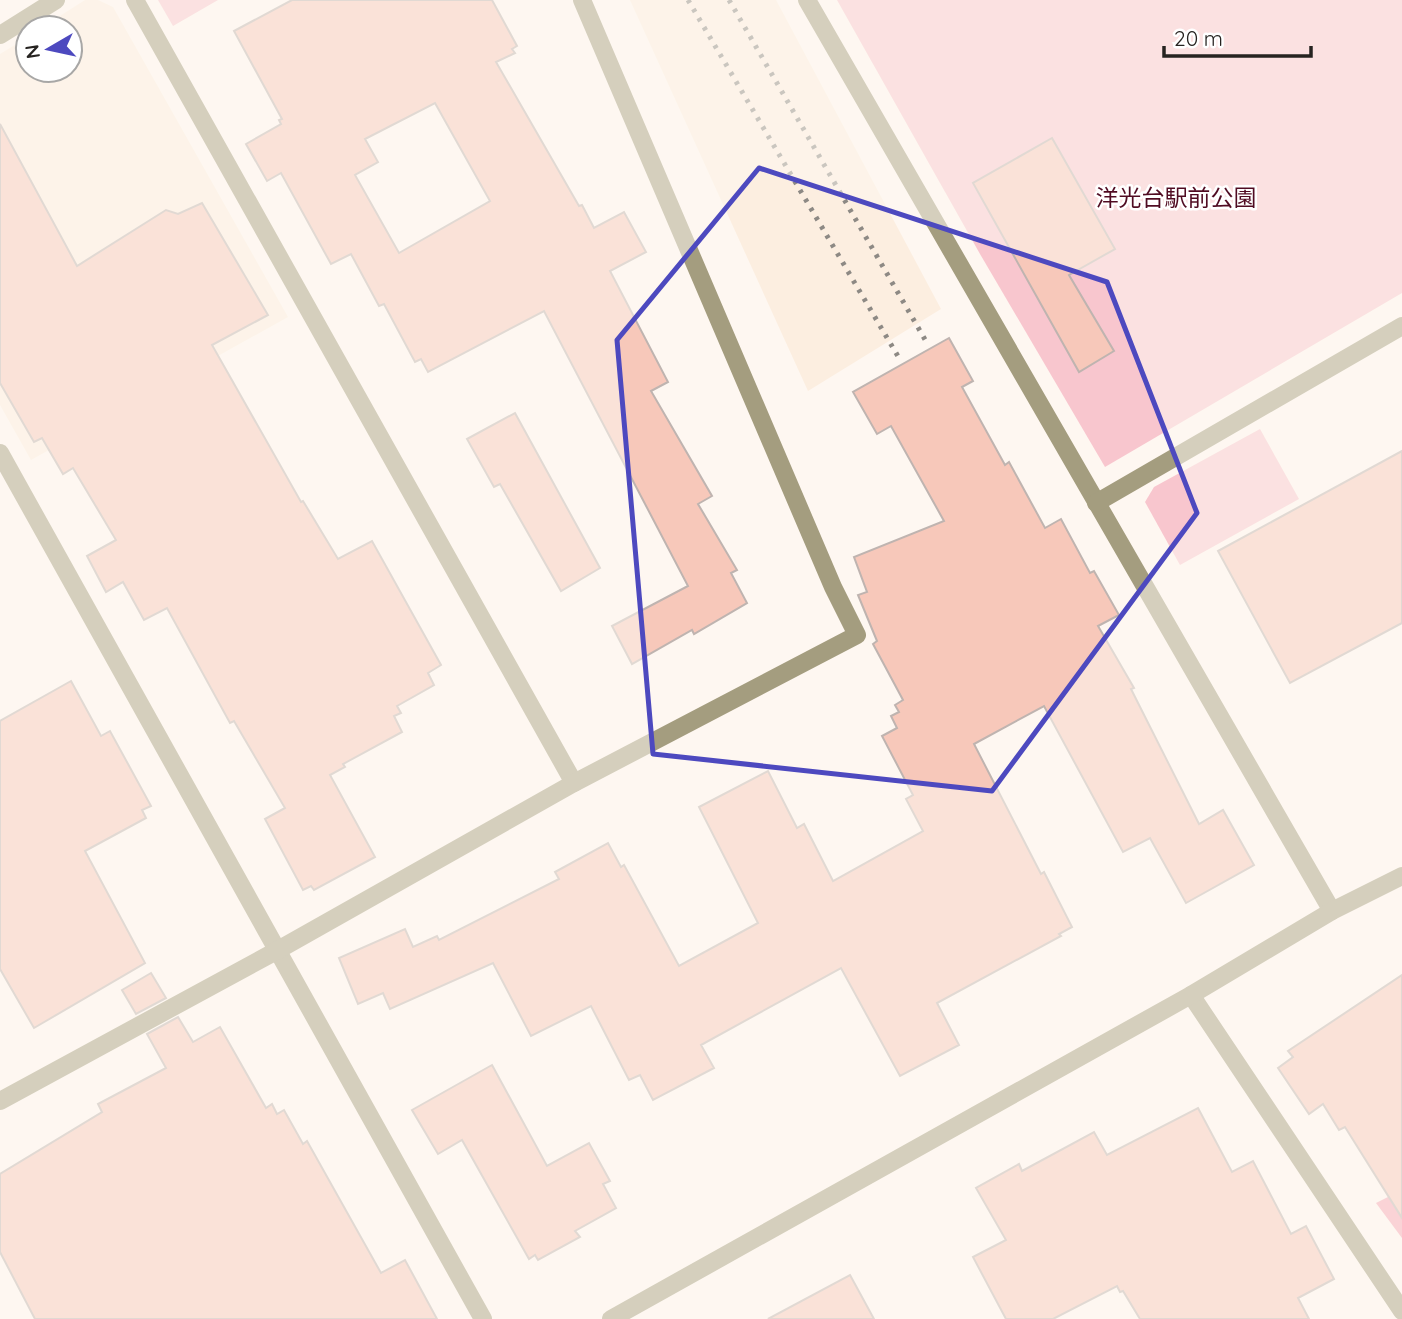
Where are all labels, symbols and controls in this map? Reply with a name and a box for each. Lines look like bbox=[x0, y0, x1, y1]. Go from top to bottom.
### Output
north arrow bbox=[14, 14, 84, 84]
scale bar bbox=[1164, 14, 1311, 58]
text: 20 m bbox=[1174, 25, 1223, 51]
text: N bbox=[19, 43, 45, 60]
park label: 洋光台駅前公園 bbox=[1096, 183, 1257, 212]

